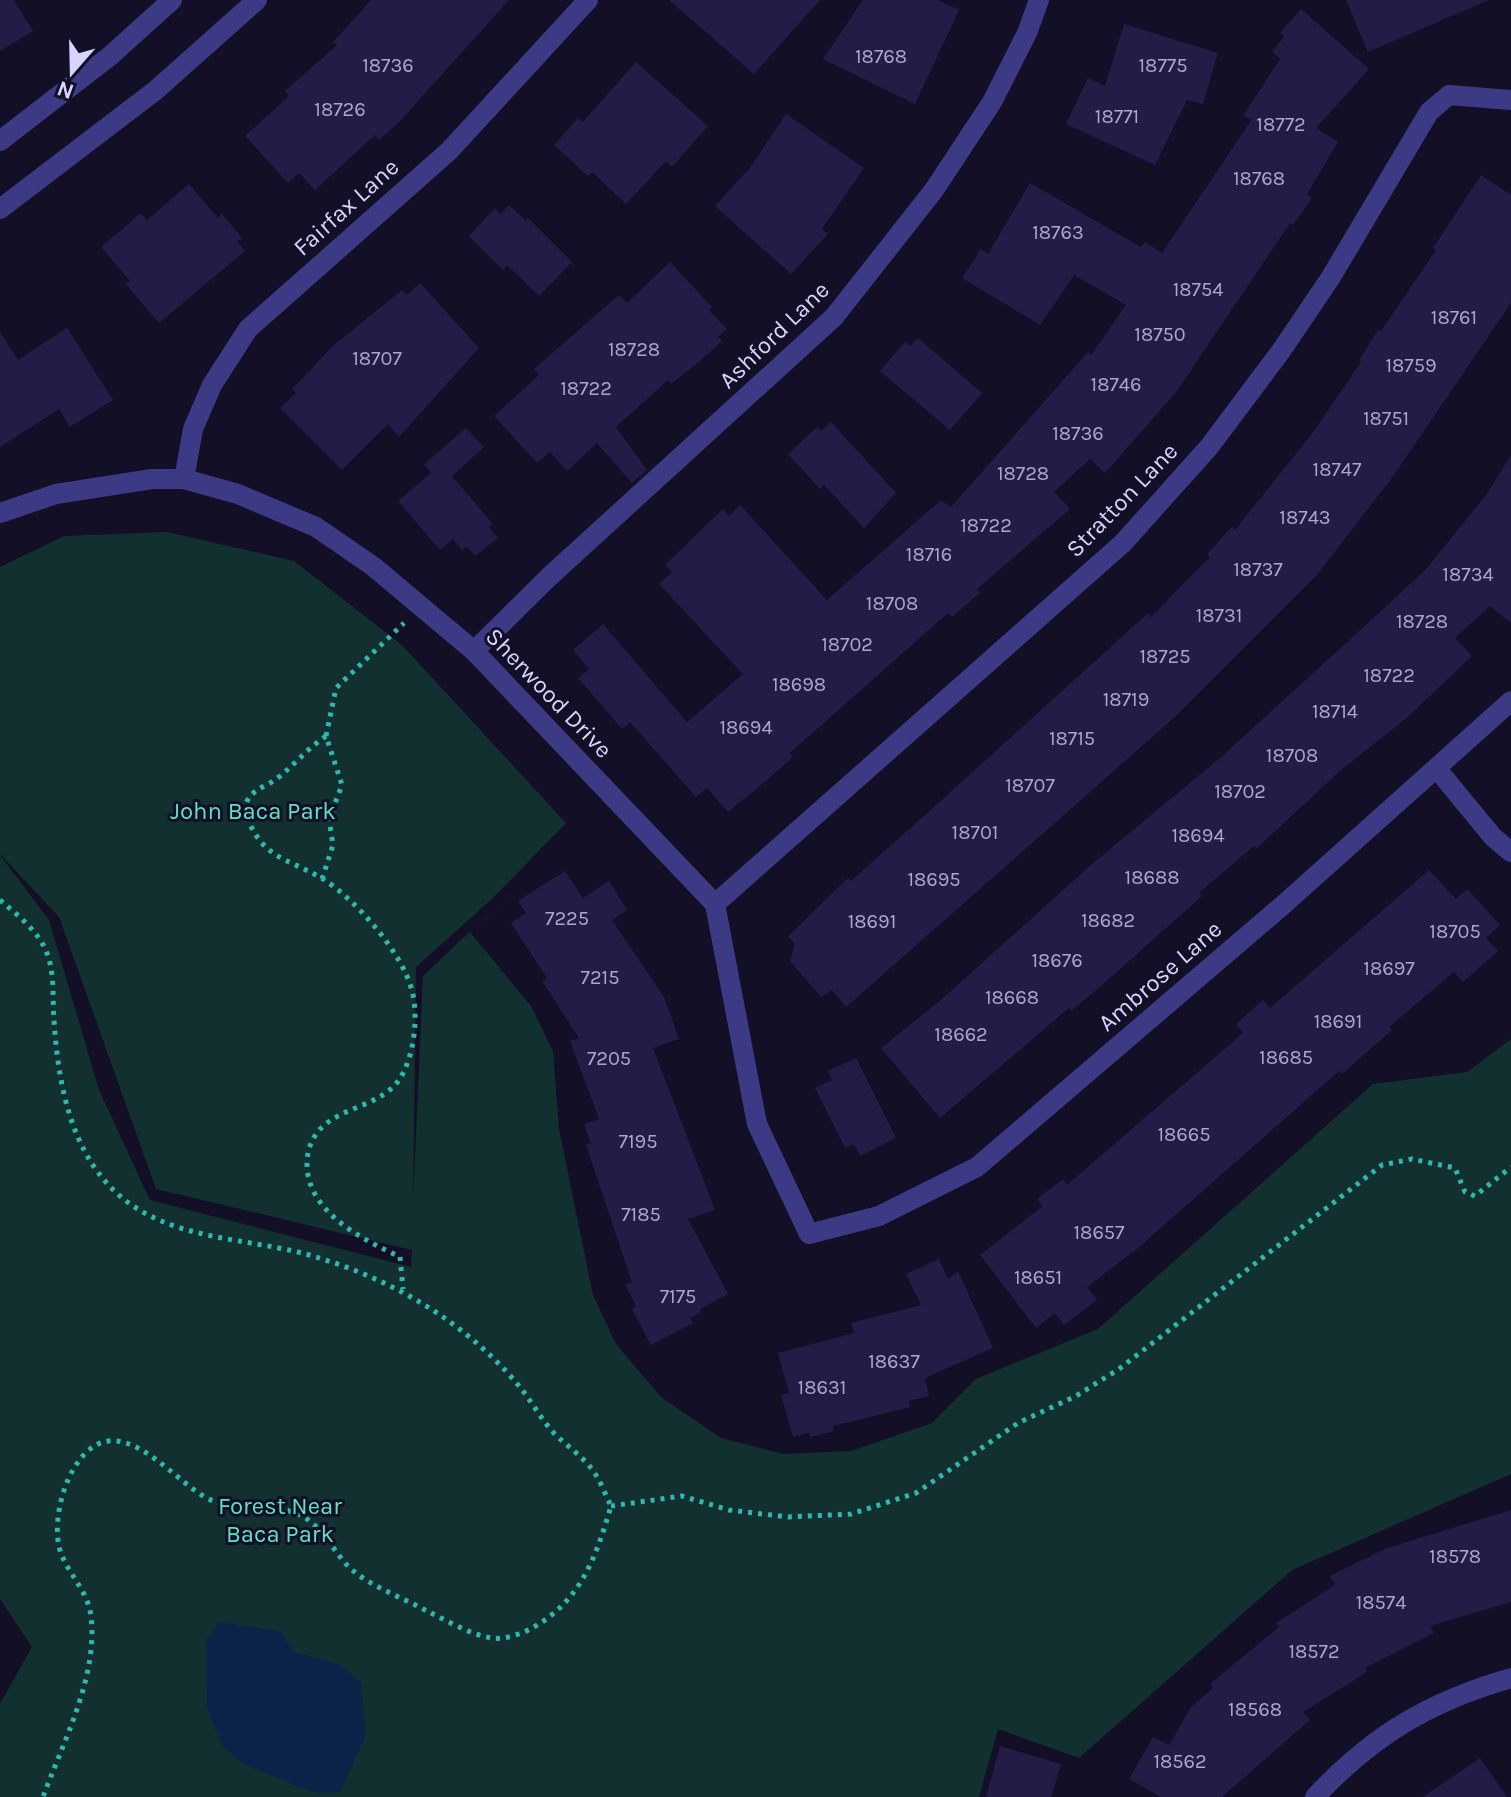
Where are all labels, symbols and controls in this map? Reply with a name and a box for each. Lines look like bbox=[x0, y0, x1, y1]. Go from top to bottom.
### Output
north arrow bbox=[32, 32, 112, 112]
house number: 18768 bbox=[855, 45, 907, 68]
house number: 18736 bbox=[362, 54, 414, 77]
house number: 18775 bbox=[1139, 54, 1187, 77]
text: N bbox=[54, 75, 77, 105]
house number: 18726 bbox=[314, 98, 366, 121]
house number: 18771 bbox=[1095, 105, 1139, 128]
house number: 18772 bbox=[1256, 113, 1306, 136]
street label: Fairfax Lane bbox=[288, 153, 404, 261]
house number: 18768 bbox=[1233, 167, 1285, 190]
house number: 18763 bbox=[1032, 221, 1084, 244]
street label: Ashford Lane bbox=[713, 276, 835, 394]
house number: 18754 bbox=[1173, 278, 1223, 301]
house number: 18761 bbox=[1431, 306, 1477, 329]
house number: 18750 bbox=[1134, 323, 1186, 346]
house number: 18728 bbox=[608, 338, 660, 361]
house number: 18707 bbox=[352, 347, 402, 370]
house number: 18759 bbox=[1385, 354, 1437, 377]
house number: 18746 bbox=[1091, 373, 1141, 396]
house number: 18722 bbox=[560, 377, 612, 400]
house number: 18751 bbox=[1363, 407, 1409, 430]
house number: 18736 bbox=[1052, 422, 1104, 445]
street label: Stratton Lane bbox=[1061, 437, 1183, 563]
house number: 18747 bbox=[1313, 458, 1362, 481]
house number: 18728 bbox=[997, 462, 1049, 485]
house number: 18743 bbox=[1279, 506, 1331, 529]
house number: 18722 bbox=[960, 514, 1012, 537]
house number: 18716 bbox=[906, 543, 952, 566]
house number: 18737 bbox=[1233, 558, 1283, 581]
house number: 18734 bbox=[1442, 563, 1494, 586]
house number: 18708 bbox=[866, 592, 918, 615]
house number: 18731 bbox=[1196, 604, 1242, 627]
house number: 18728 bbox=[1396, 610, 1448, 633]
street label: Sherwood Drive bbox=[480, 622, 618, 764]
house number: 18702 bbox=[821, 633, 873, 656]
house number: 18725 bbox=[1139, 645, 1191, 668]
house number: 18722 bbox=[1363, 664, 1415, 687]
house number: 18698 bbox=[772, 673, 826, 696]
house number: 18719 bbox=[1103, 688, 1149, 711]
house number: 18714 bbox=[1312, 700, 1358, 723]
house number: 18694 bbox=[719, 716, 773, 739]
house number: 18715 bbox=[1049, 727, 1095, 750]
house number: 18708 bbox=[1266, 744, 1318, 767]
house number: 18707 bbox=[1005, 774, 1055, 797]
house number: 18702 bbox=[1214, 780, 1266, 803]
park label: John Baca Park bbox=[170, 797, 336, 825]
house number: 18701 bbox=[952, 821, 998, 844]
house number: 18694 bbox=[1171, 824, 1225, 847]
house number: 18688 bbox=[1125, 866, 1179, 889]
house number: 18695 bbox=[907, 868, 961, 891]
house number: 7225 bbox=[545, 907, 589, 930]
house number: 18682 bbox=[1081, 909, 1135, 932]
house number: 18691 bbox=[848, 910, 896, 933]
street label: Ambrose Lane bbox=[1093, 915, 1227, 1037]
house number: 18705 bbox=[1429, 920, 1481, 943]
house number: 18676 bbox=[1031, 949, 1083, 972]
house number: 18697 bbox=[1363, 957, 1415, 980]
house number: 7215 bbox=[581, 966, 619, 989]
house number: 18668 bbox=[985, 986, 1039, 1009]
house number: 18691 bbox=[1314, 1010, 1362, 1033]
house number: 18662 bbox=[934, 1023, 988, 1046]
house number: 18685 bbox=[1259, 1046, 1313, 1069]
house number: 7205 bbox=[587, 1047, 631, 1070]
house number: 18665 bbox=[1157, 1123, 1211, 1146]
house number: 7195 bbox=[619, 1130, 657, 1153]
house number: 7185 bbox=[621, 1203, 661, 1226]
house number: 18657 bbox=[1073, 1221, 1125, 1244]
house number: 18651 bbox=[1014, 1266, 1062, 1289]
house number: 7175 bbox=[660, 1285, 696, 1308]
house number: 18637 bbox=[868, 1350, 920, 1373]
house number: 18631 bbox=[798, 1376, 846, 1399]
park label: Forest Near Baca Park bbox=[218, 1492, 342, 1548]
house number: 18578 bbox=[1429, 1545, 1481, 1568]
house number: 18574 bbox=[1356, 1591, 1406, 1614]
house number: 18572 bbox=[1288, 1640, 1340, 1663]
house number: 18568 bbox=[1228, 1698, 1282, 1721]
house number: 18562 bbox=[1153, 1750, 1207, 1773]

